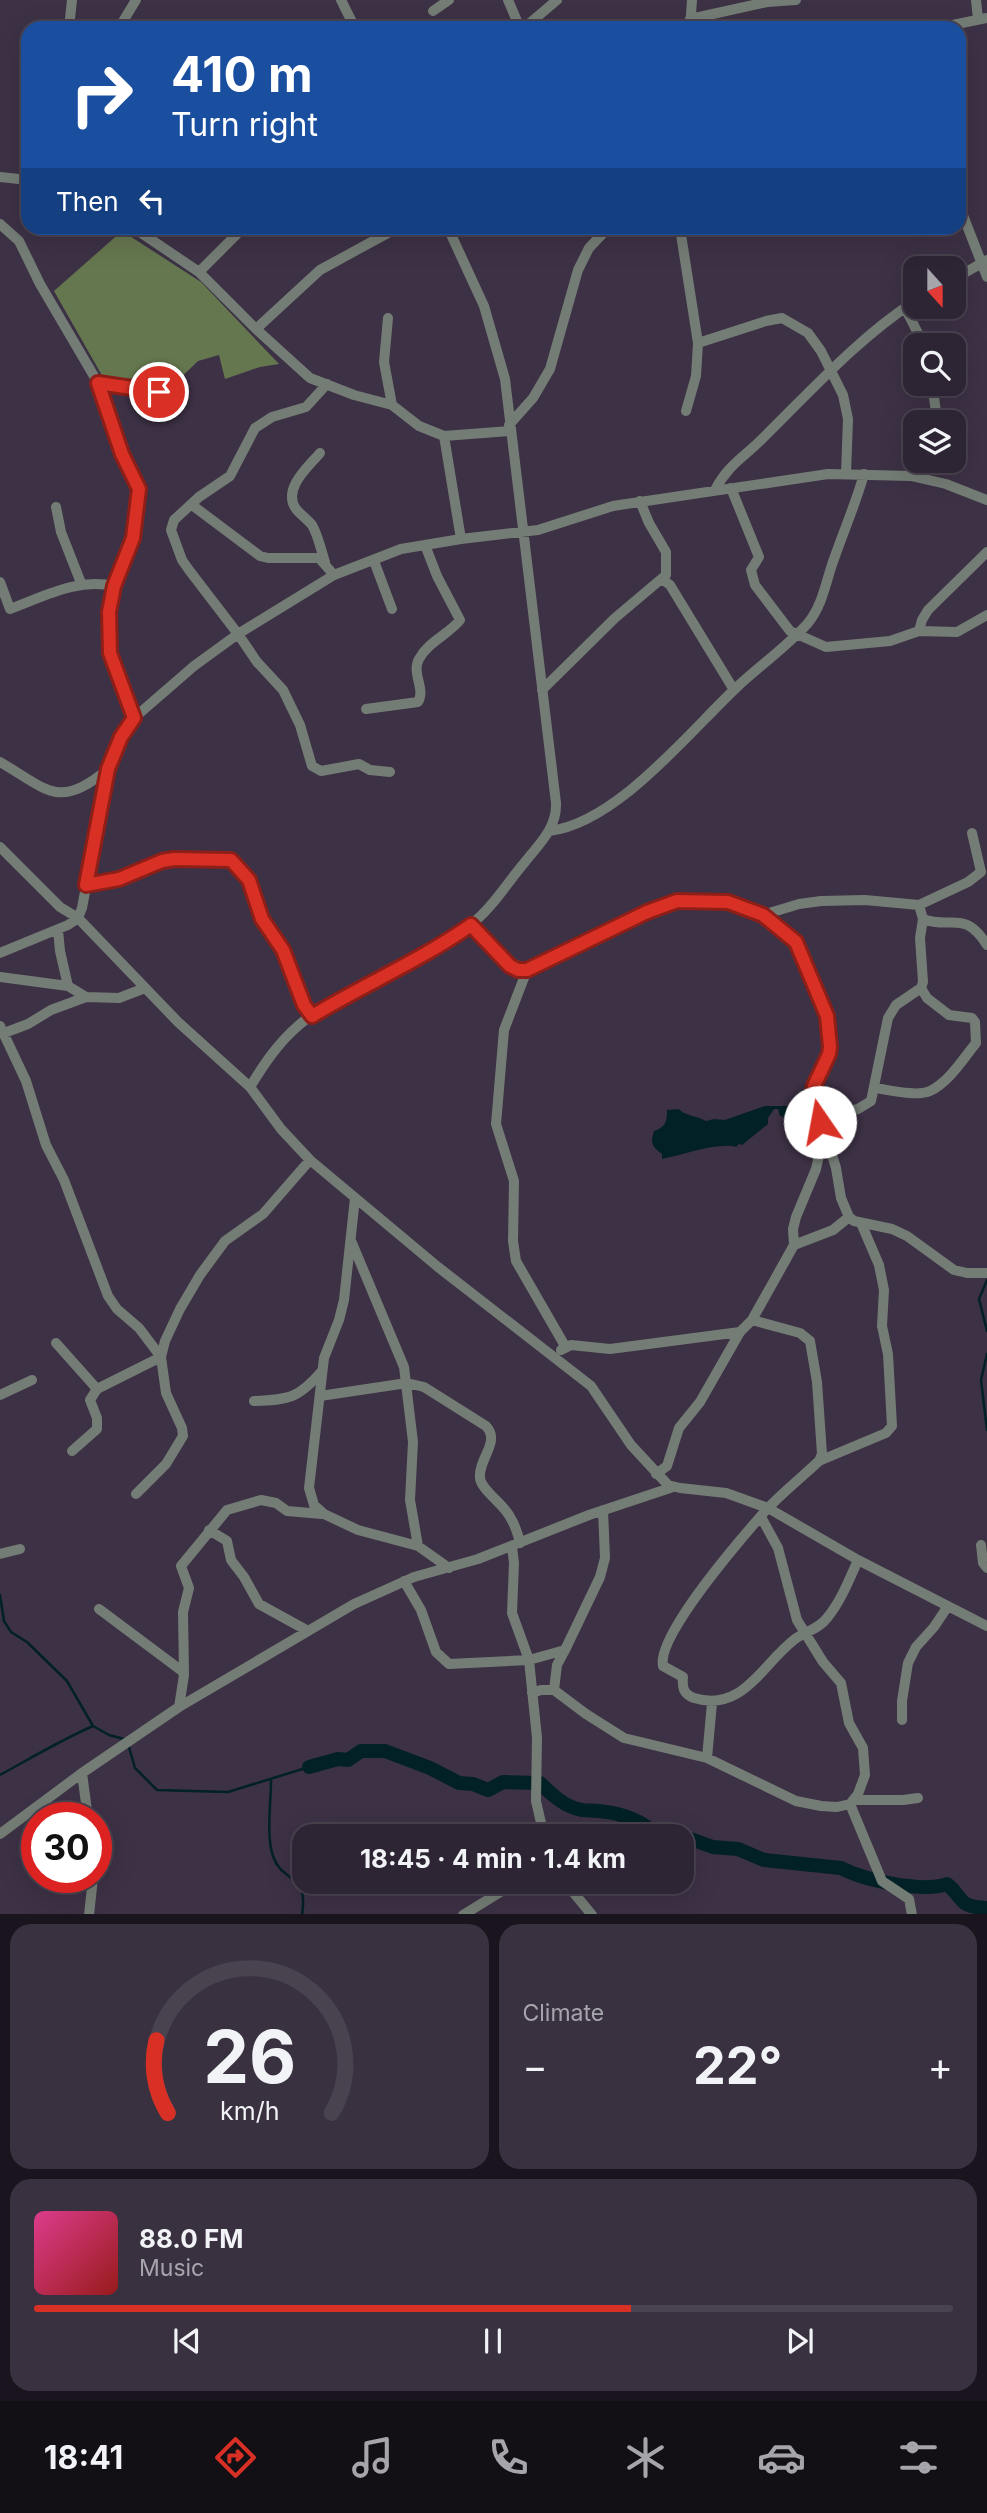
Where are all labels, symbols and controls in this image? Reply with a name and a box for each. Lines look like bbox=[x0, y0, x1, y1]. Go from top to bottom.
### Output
text: 410 m bbox=[171, 45, 313, 104]
icon: right bbox=[56, 49, 147, 140]
text: Turn right bbox=[171, 105, 318, 144]
icon: left bbox=[133, 182, 171, 220]
text: Then bbox=[56, 186, 119, 217]
north arrow bbox=[903, 256, 966, 318]
map controls bbox=[903, 256, 966, 473]
button: search bbox=[903, 333, 966, 396]
pin bbox=[129, 362, 189, 422]
icon: arrive bbox=[140, 373, 178, 411]
button: layers bbox=[903, 410, 966, 473]
position arrow bbox=[783, 1085, 857, 1159]
speed limit sign: 30 bbox=[21, 1802, 112, 1893]
text: 18:45 · 4 min · 1.4 km bbox=[360, 1843, 626, 1874]
text: Climate bbox=[523, 1999, 604, 2027]
text: 26 bbox=[203, 2012, 296, 2101]
text: 22° bbox=[693, 2034, 782, 2097]
text: − bbox=[523, 2043, 548, 2089]
text: + bbox=[928, 2043, 953, 2089]
text: km/h bbox=[220, 2095, 279, 2125]
text: 88.0 FM bbox=[139, 2223, 243, 2254]
text: Music bbox=[139, 2254, 204, 2282]
icon: previous bbox=[168, 2322, 206, 2360]
icon: pause bbox=[474, 2322, 512, 2360]
icon: next bbox=[781, 2322, 819, 2360]
icon: directions bbox=[211, 2433, 260, 2482]
icon: music bbox=[348, 2433, 397, 2482]
icon: phone bbox=[484, 2433, 533, 2482]
icon: climate bbox=[621, 2433, 670, 2482]
icon: car bbox=[757, 2433, 806, 2482]
icon: filters bbox=[894, 2433, 943, 2482]
text: 18:41 bbox=[44, 2438, 123, 2477]

